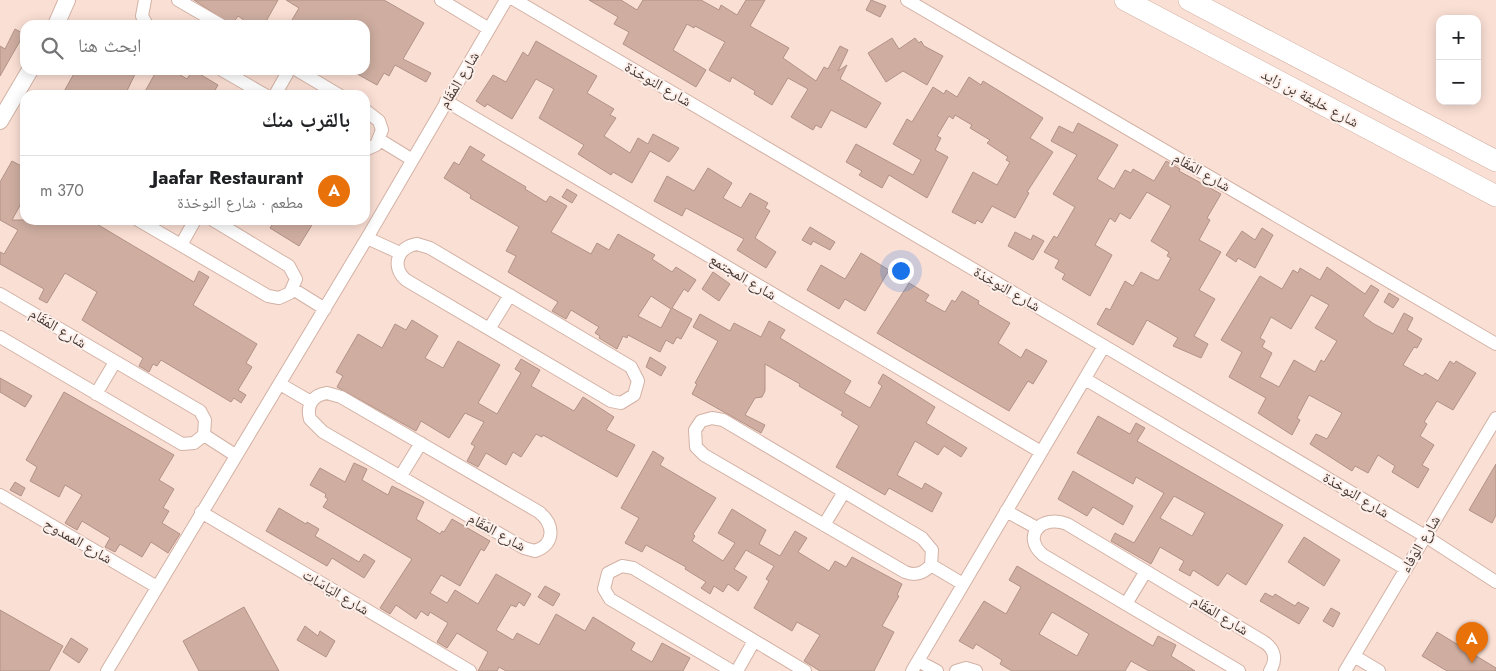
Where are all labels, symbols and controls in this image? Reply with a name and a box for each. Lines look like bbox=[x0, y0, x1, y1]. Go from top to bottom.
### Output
map controls bbox=[1436, 15, 1481, 105]
button: + bbox=[1436, 15, 1481, 60]
search box bbox=[20, 20, 370, 75]
text: ابحث هنا bbox=[78, 32, 142, 59]
icon: search bbox=[38, 34, 66, 62]
street label: شارع المَقَام bbox=[433, 47, 485, 113]
street label: شارع النوخذة bbox=[620, 56, 696, 112]
button: − bbox=[1436, 60, 1481, 105]
street label: شارع خليفة بن زايد bbox=[1257, 63, 1363, 133]
text: بالقرب منك bbox=[262, 105, 350, 135]
street label: شارع المَقَام bbox=[1169, 147, 1235, 197]
text: Jaafar Restaurant bbox=[152, 164, 303, 191]
text: 370 m bbox=[40, 179, 84, 202]
text: A bbox=[328, 179, 340, 202]
text: مطعم · شارع النوخذة bbox=[177, 191, 303, 214]
street label: شارع المجتمع bbox=[705, 248, 781, 306]
your location bbox=[888, 258, 914, 284]
street label: شارع النوخذة bbox=[969, 261, 1045, 317]
street label: شارع المَقَام bbox=[25, 302, 91, 354]
street label: شارع النوخذة bbox=[1319, 467, 1393, 524]
street label: شارع المَقَام bbox=[464, 507, 530, 557]
street label: شارع الوَفاء bbox=[1394, 511, 1446, 577]
street label: شارع الممدوح bbox=[40, 513, 116, 570]
street label: شارع اليَاسَات bbox=[299, 563, 374, 621]
street label: شارع المَقَام bbox=[1187, 589, 1253, 641]
pin: A bbox=[1456, 622, 1488, 663]

